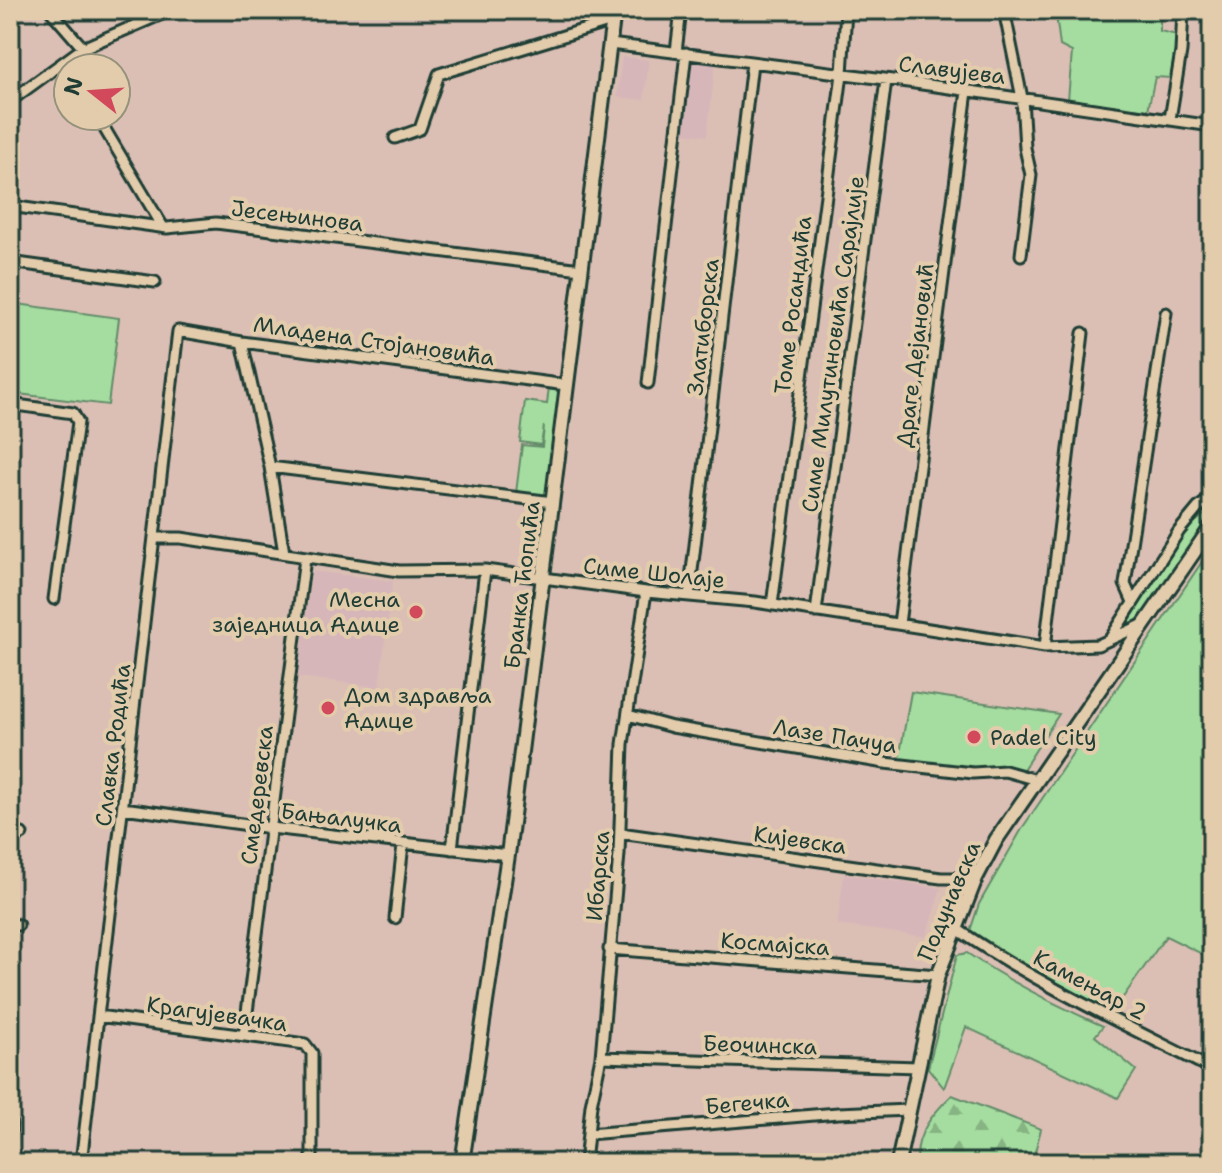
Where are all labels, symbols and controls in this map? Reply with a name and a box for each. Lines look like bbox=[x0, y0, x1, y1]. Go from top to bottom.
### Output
street label: Славујева bbox=[897, 49, 1007, 91]
north arrow bbox=[52, 52, 132, 132]
text: N bbox=[57, 74, 90, 99]
street label: Симе Милутиновића Сарајлије bbox=[795, 174, 871, 514]
street label: Јесењинова bbox=[229, 194, 365, 239]
street label: Томе Росандића bbox=[768, 214, 818, 396]
street label: Златиборска bbox=[680, 256, 726, 397]
street label: Драге Дејановић bbox=[889, 261, 941, 449]
street label: Младена Стојановића bbox=[252, 310, 497, 372]
street label: Бранка Ћопића bbox=[497, 499, 547, 671]
street label: Симе Шолаје bbox=[582, 551, 726, 595]
place label: Месна заједница Адице bbox=[212, 585, 400, 639]
marker: Месна заједница Адице bbox=[407, 603, 425, 621]
street label: Славка Родића bbox=[89, 662, 137, 828]
place label: Дом здравља Адице bbox=[344, 681, 492, 735]
marker: Дом здравља Адице bbox=[319, 699, 337, 717]
street label: Лазе Пачуа bbox=[771, 712, 899, 760]
street label: Смедеревска bbox=[234, 723, 280, 866]
place label: Padel City bbox=[990, 723, 1097, 752]
marker: Padel City bbox=[965, 728, 983, 746]
street label: Бањалучка bbox=[279, 796, 403, 840]
street label: Кијевска bbox=[752, 819, 848, 861]
street label: Ибарска bbox=[580, 829, 616, 922]
street label: Подунавска bbox=[911, 837, 987, 965]
street label: Космајска bbox=[719, 926, 831, 962]
street label: Камењар 2 bbox=[1028, 943, 1152, 1027]
street label: Крагујевачка bbox=[145, 990, 289, 1038]
street label: Беочинска bbox=[702, 1029, 818, 1061]
street label: Бегечка bbox=[704, 1085, 791, 1121]

